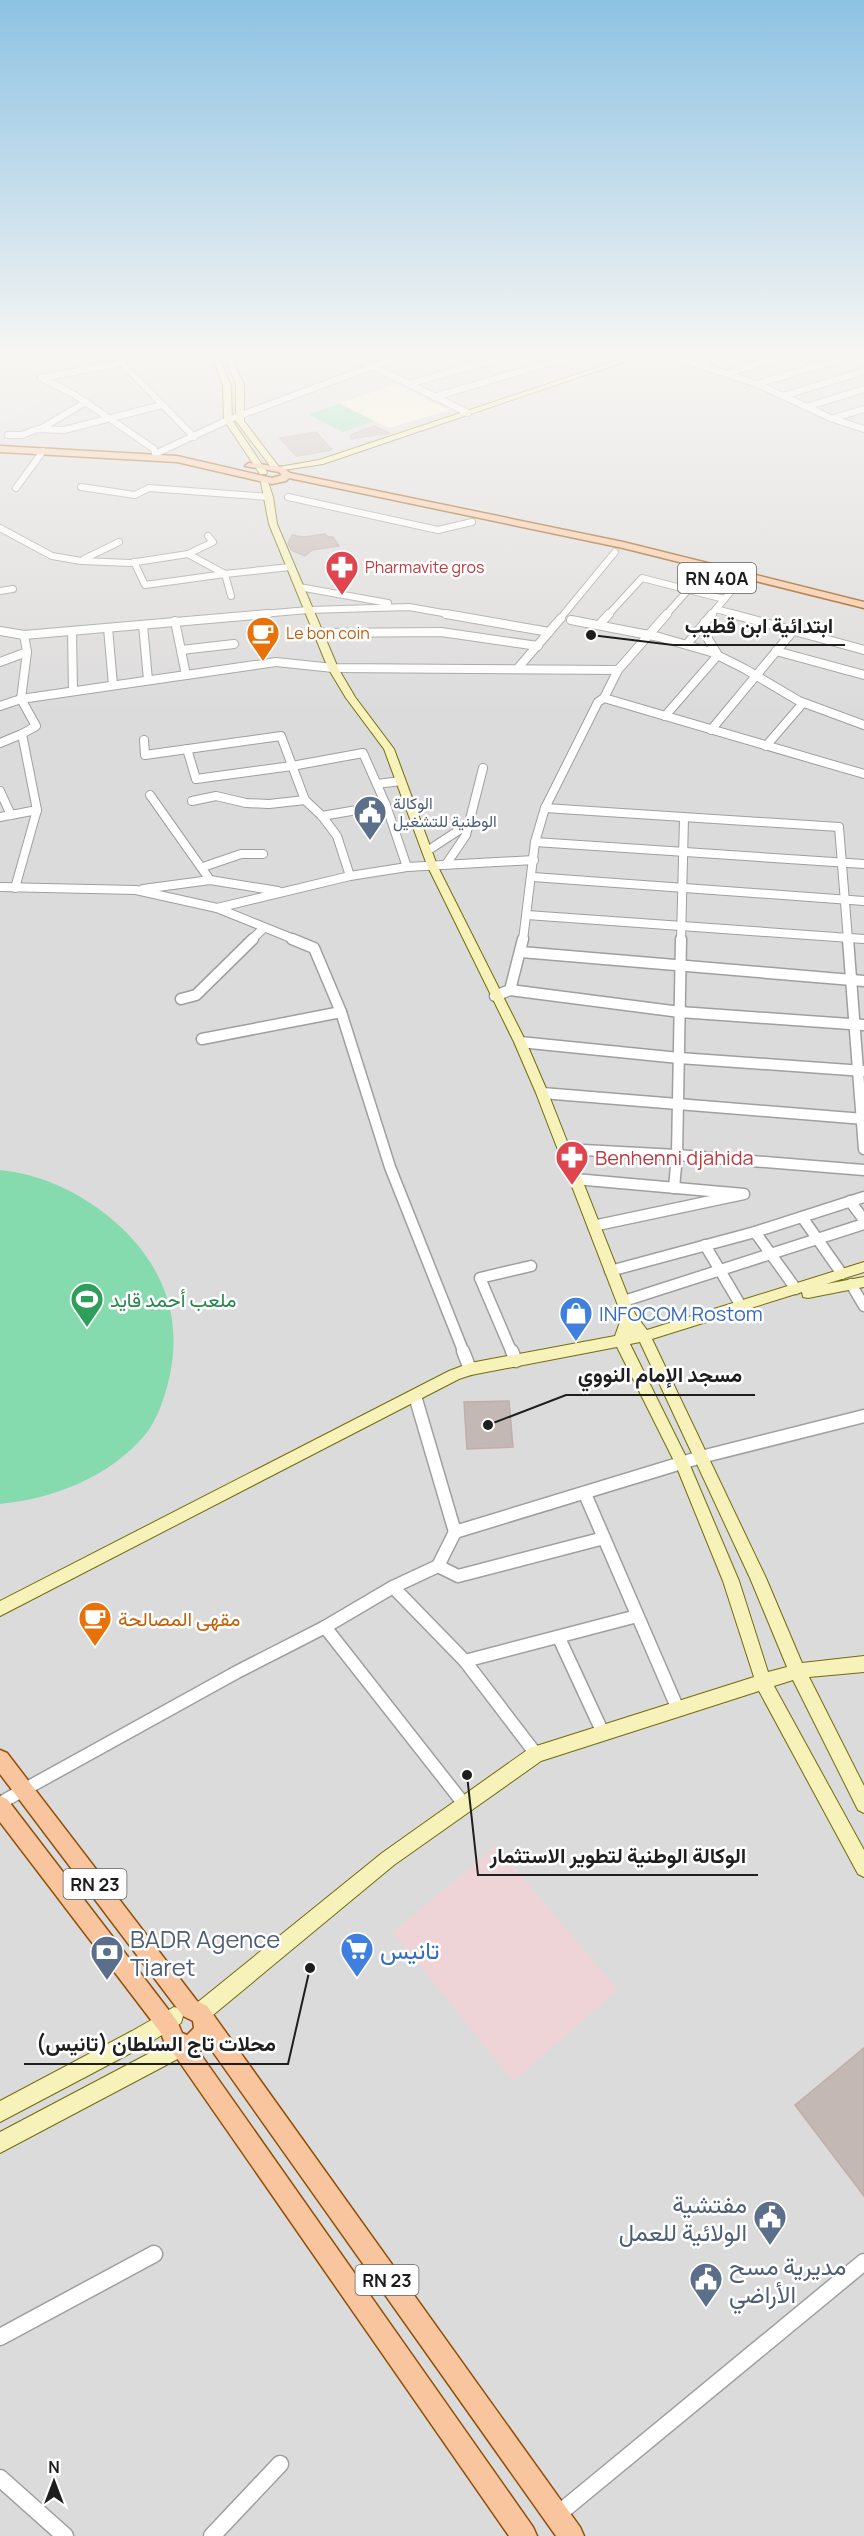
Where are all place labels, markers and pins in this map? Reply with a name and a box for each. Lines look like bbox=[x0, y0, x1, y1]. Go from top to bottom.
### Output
pharmacy icon: Pharmavite gros bbox=[324, 549, 360, 596]
place label: Pharmavite gros bbox=[365, 556, 484, 578]
callout: ابتدائية ابن قطيب bbox=[673, 606, 845, 645]
cafe icon: Le bon coin bbox=[245, 615, 281, 662]
place label: Le bon coin bbox=[286, 622, 370, 644]
place label: الوكالة الوطنية للتشغيل bbox=[393, 792, 497, 832]
public building icon: الوكالة الوطنية للتشغيل bbox=[352, 794, 388, 841]
pharmacy icon: Benhenni djahida bbox=[554, 1139, 590, 1186]
place label: Benhenni djahida bbox=[595, 1144, 754, 1171]
sports icon: ملعب أحمد قايد bbox=[69, 1281, 105, 1328]
place label: ملعب أحمد قايد bbox=[110, 1286, 236, 1313]
shop icon: INFOCOM Rostom bbox=[558, 1295, 594, 1342]
place label: INFOCOM Rostom bbox=[599, 1300, 763, 1327]
callout: مسجد الإمام النووي bbox=[566, 1356, 755, 1395]
cafe icon: مقهى المصالحة bbox=[77, 1600, 113, 1647]
place label: مقهى المصالحة bbox=[118, 1605, 240, 1632]
callout: الوكالة الوطنية لتطوير الاستثمار bbox=[478, 1836, 758, 1875]
place label: BADR Agence Tiaret bbox=[130, 1922, 280, 1983]
supermarket icon: تانيس bbox=[339, 1931, 375, 1978]
place label: تانيس bbox=[380, 1933, 440, 1966]
bank icon: BADR Agence Tiaret bbox=[89, 1934, 125, 1981]
callout: محلات تاج السلطان (تانيس) bbox=[24, 2025, 288, 2064]
place label: مفتشية الولائية للعمل bbox=[619, 2187, 747, 2248]
public building icon: مفتشية الولائية للعمل bbox=[752, 2199, 788, 2246]
place label: مديرية مسح الأراضي bbox=[729, 2249, 846, 2314]
public building icon: مديرية مسح الأراضي bbox=[688, 2261, 724, 2308]

